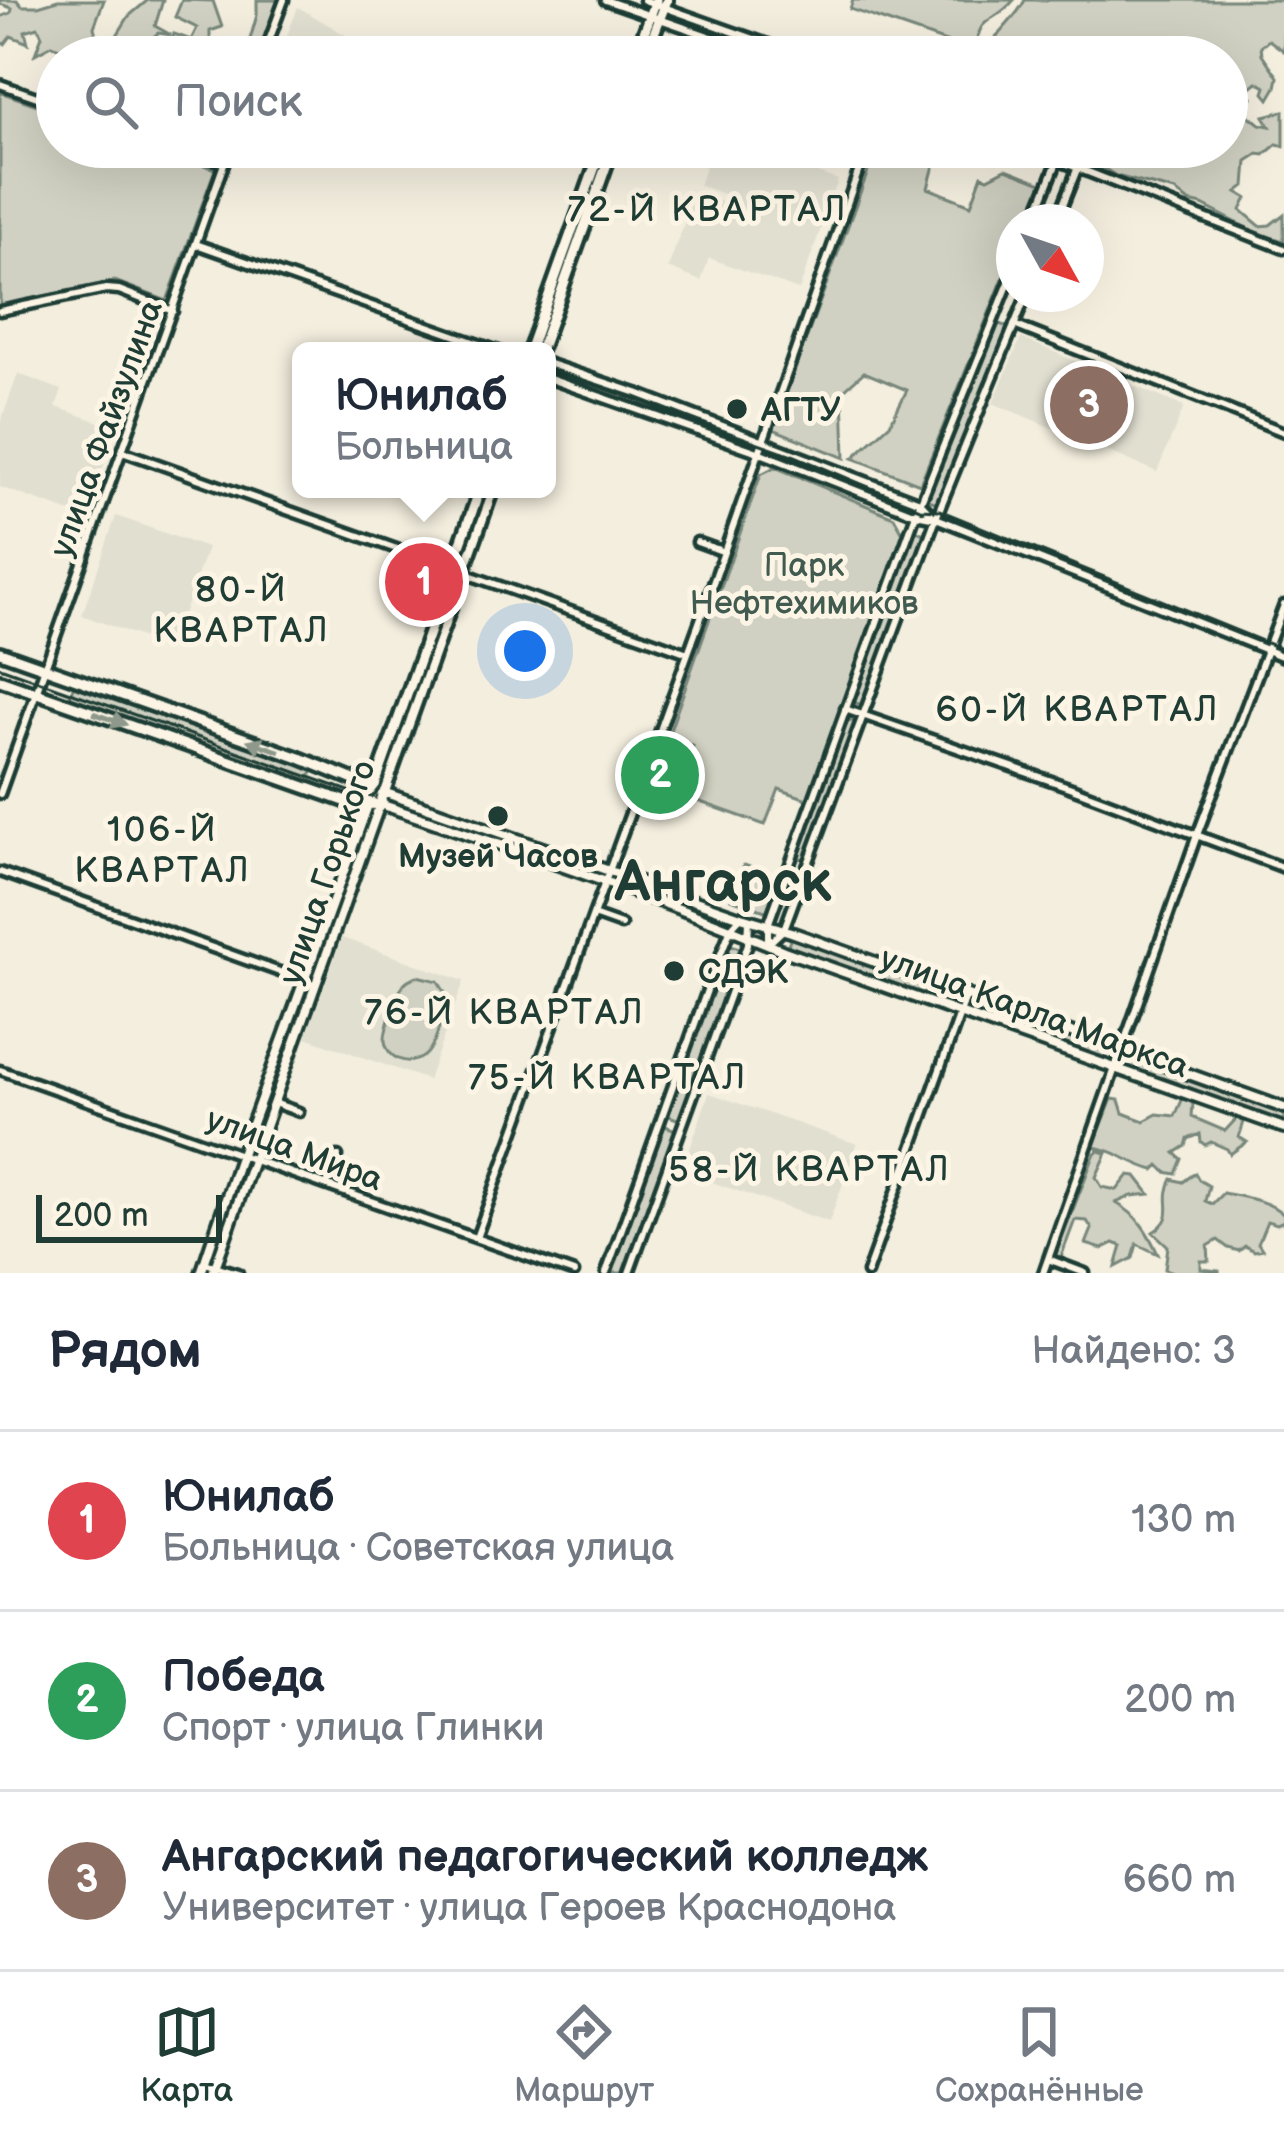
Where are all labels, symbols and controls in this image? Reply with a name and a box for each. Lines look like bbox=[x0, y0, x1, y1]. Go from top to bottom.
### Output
search box bbox=[36, 36, 1248, 168]
icon: search bbox=[78, 69, 144, 135]
text: Поиск bbox=[174, 75, 302, 130]
district label: 72-Й КВАРТАЛ bbox=[568, 189, 848, 232]
north arrow bbox=[996, 204, 1104, 312]
street label: улица Файзулина bbox=[42, 295, 172, 563]
popup bbox=[292, 342, 556, 498]
pin: 3 bbox=[1050, 360, 1128, 450]
text: Юнилаб bbox=[335, 369, 508, 424]
place label: АГТУ bbox=[760, 391, 841, 431]
marker: АГТУ bbox=[724, 396, 750, 422]
text: Больница bbox=[335, 424, 513, 471]
pin: 1 bbox=[385, 537, 463, 627]
park label: Парк Нефтехимиков bbox=[690, 546, 918, 624]
district label: 80-Й КВАРТАЛ bbox=[153, 569, 331, 653]
your location bbox=[495, 621, 555, 681]
district label: 60-Й КВАРТАЛ bbox=[936, 689, 1220, 732]
one-way arrow bbox=[92, 711, 128, 729]
pin: 2 bbox=[621, 730, 699, 820]
one-way arrow bbox=[246, 736, 282, 754]
street label: улица Горького bbox=[271, 755, 385, 990]
marker: Музей Часов bbox=[485, 803, 511, 829]
district label: 106-Й КВАРТАЛ bbox=[74, 809, 252, 893]
place label: Музей Часов bbox=[398, 837, 598, 877]
district label: Ангарск bbox=[614, 850, 832, 918]
street label: улица Карла Маркса bbox=[875, 939, 1194, 1087]
place label: СДЭК bbox=[698, 953, 789, 993]
marker: СДЭК bbox=[661, 958, 687, 984]
district label: 76-Й КВАРТАЛ bbox=[364, 992, 646, 1035]
district label: 75-Й КВАРТАЛ bbox=[468, 1057, 748, 1100]
street label: улица Мира bbox=[201, 1100, 388, 1200]
district label: 58-Й КВАРТАЛ bbox=[668, 1149, 952, 1192]
scale bar bbox=[36, 1189, 222, 1242]
text: 200 m bbox=[54, 1196, 148, 1236]
text: Рядом bbox=[48, 1321, 202, 1382]
text: Найдено: 3 bbox=[1031, 1328, 1236, 1375]
text: Юнилаб bbox=[162, 1470, 335, 1525]
text: 1 bbox=[79, 1497, 95, 1544]
text: 130 m bbox=[1131, 1497, 1236, 1544]
text: Больница · Советская улица bbox=[162, 1525, 674, 1572]
text: Победа bbox=[162, 1650, 325, 1705]
text: 2 bbox=[75, 1677, 99, 1724]
text: 200 m bbox=[1124, 1677, 1236, 1724]
text: Спорт · улица Глинки bbox=[162, 1705, 545, 1752]
text: Ангарский педагогический колледж bbox=[162, 1830, 928, 1885]
text: 3 bbox=[76, 1857, 98, 1904]
text: 660 m bbox=[1123, 1857, 1236, 1904]
text: Университет · улица Героев Краснодона bbox=[162, 1885, 896, 1932]
tab: Карта bbox=[140, 1999, 233, 2111]
tab: Маршрут bbox=[514, 1999, 654, 2111]
tab: Сохранённые bbox=[935, 1999, 1144, 2111]

